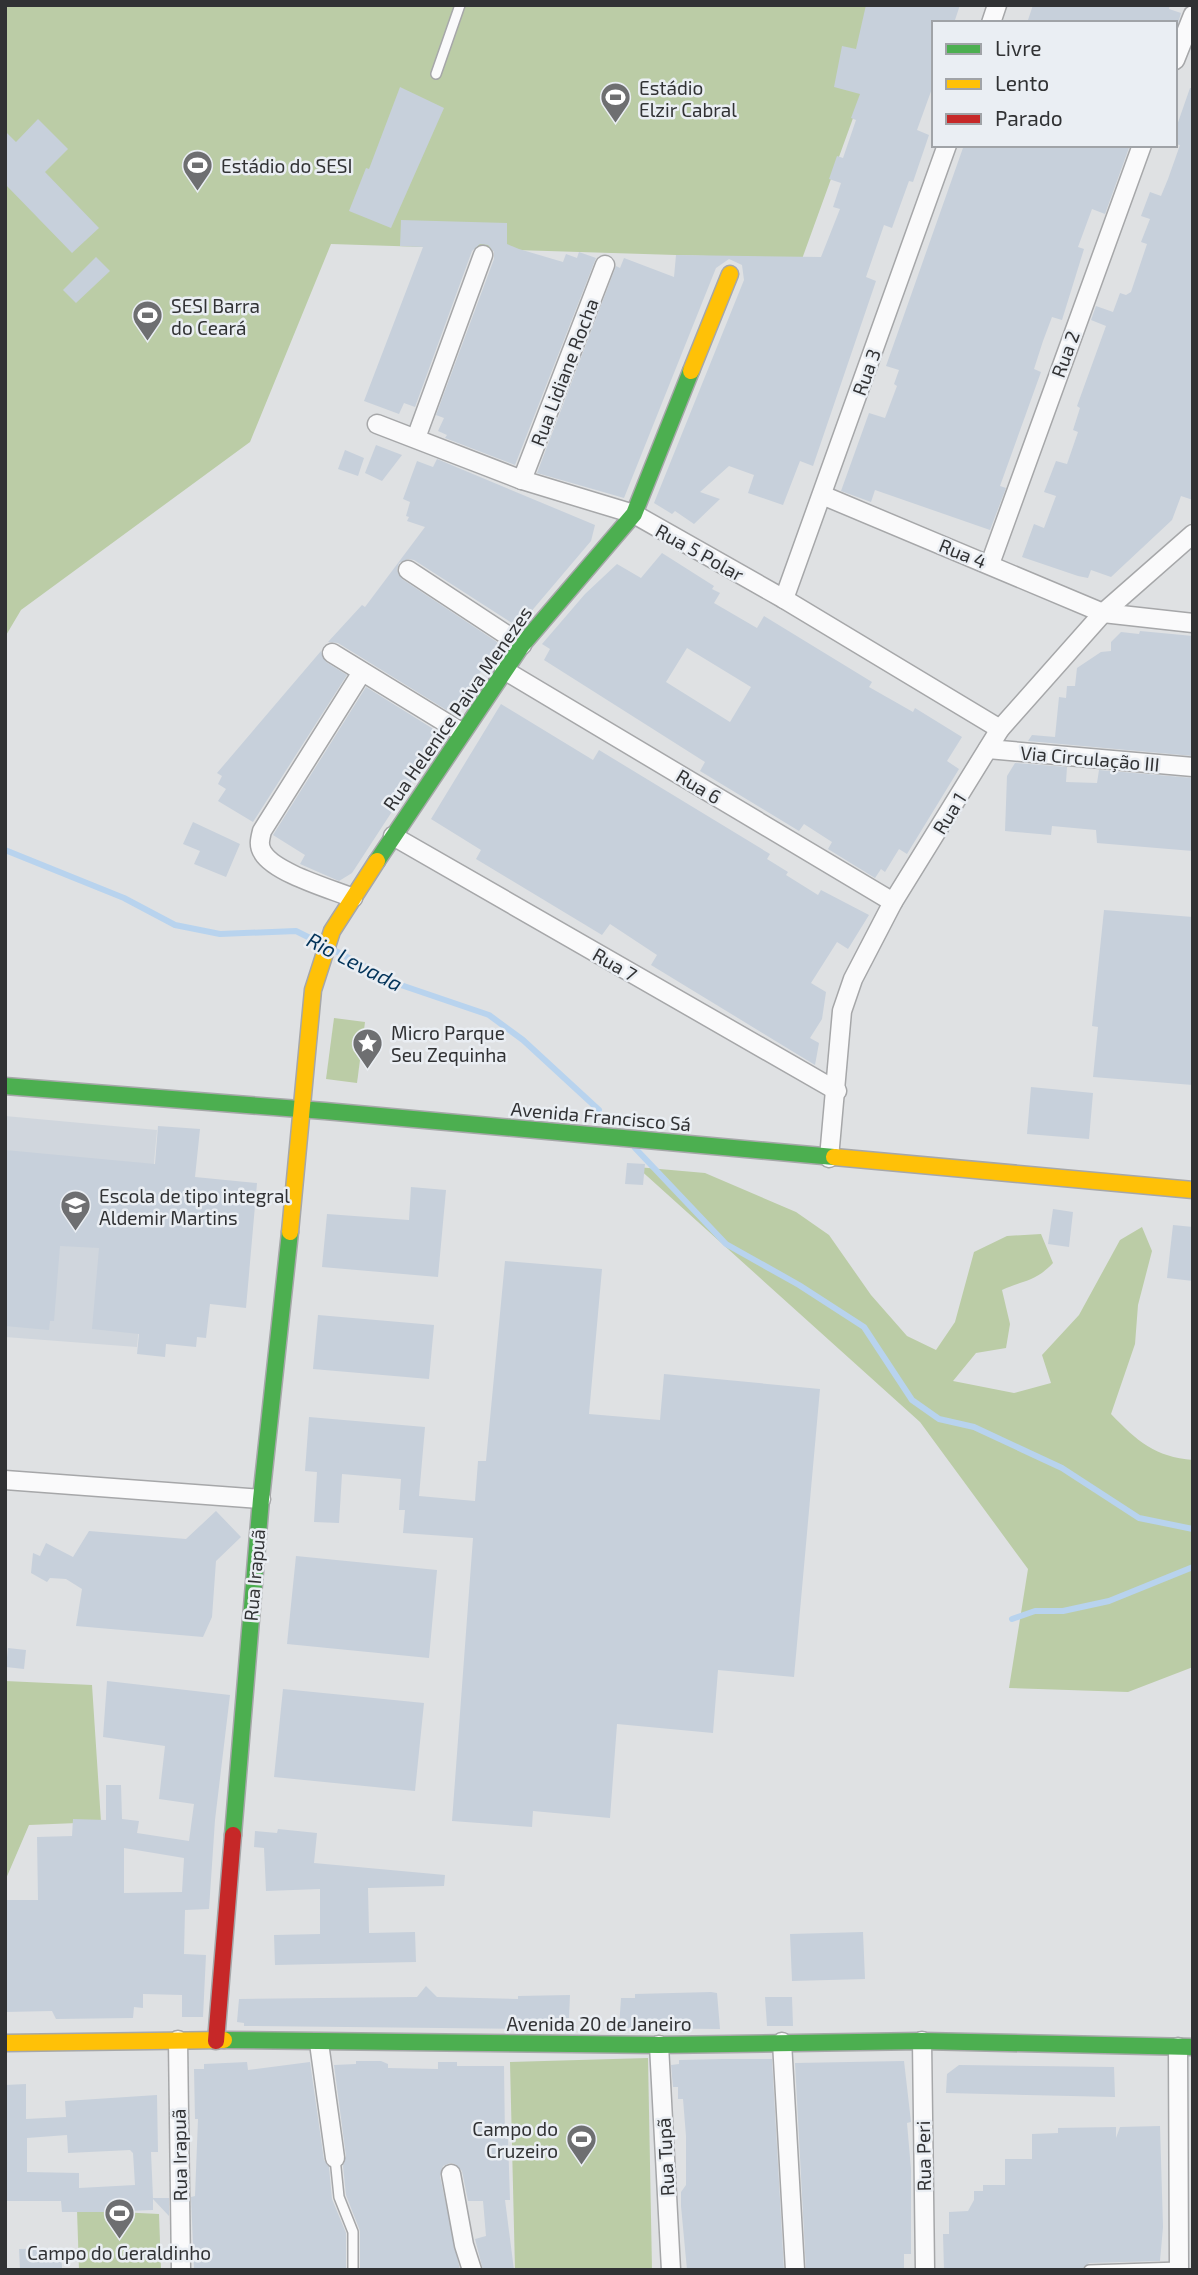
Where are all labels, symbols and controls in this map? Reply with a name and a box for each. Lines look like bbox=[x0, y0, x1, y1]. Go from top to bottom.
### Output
legend bbox=[932, 21, 1177, 147]
text: Livre bbox=[995, 35, 1042, 60]
text: Lento bbox=[995, 70, 1049, 95]
place label: Estádio Elzir Cabral bbox=[639, 76, 737, 121]
sports icon: Estádio Elzir Cabral bbox=[599, 81, 633, 125]
text: Parado bbox=[995, 105, 1063, 130]
sports icon: Estádio do SESI bbox=[181, 148, 215, 192]
place label: Estádio do SESI bbox=[221, 154, 352, 177]
place label: SESI Barra do Ceará bbox=[171, 294, 260, 339]
street label: Rua Lidiane Rocha bbox=[525, 295, 603, 449]
sports icon: SESI Barra do Ceará bbox=[131, 299, 165, 343]
street label: Rua 2 bbox=[1046, 328, 1084, 380]
street label: Rua 3 bbox=[847, 346, 885, 398]
street label: Rua 5 Polar bbox=[652, 518, 748, 586]
street label: Rua 4 bbox=[936, 533, 990, 573]
street label: Rua Helenice Paiva Menezes bbox=[378, 602, 536, 814]
street label: Via Circulação III bbox=[1019, 740, 1161, 777]
street label: Rua 6 bbox=[672, 764, 726, 808]
street label: Rua 1 bbox=[927, 788, 971, 838]
water label: Rio Levada bbox=[303, 926, 407, 996]
street label: Rua 7 bbox=[589, 942, 641, 986]
place label: Micro Parque Seu Zequinha bbox=[391, 1021, 507, 1066]
place icon: Micro Parque Seu Zequinha bbox=[351, 1026, 385, 1070]
street label: Avenida Francisco Sá bbox=[510, 1097, 692, 1135]
place label: Escola de tipo integral Aldemir Martins bbox=[99, 1184, 290, 1229]
school or university icon: Escola de tipo integral Aldemir Martins bbox=[59, 1189, 93, 1233]
street label: Rua Irapuã bbox=[239, 1528, 269, 1622]
street label: Avenida 20 de Janeiro bbox=[506, 2012, 692, 2035]
street label: Rua Irapuã bbox=[167, 2109, 191, 2201]
place label: Campo do Cruzeiro bbox=[472, 2117, 558, 2162]
street label: Rua Tupã bbox=[651, 2117, 679, 2197]
street label: Rua Peri bbox=[911, 2120, 935, 2192]
sports icon: Campo do Cruzeiro bbox=[564, 2122, 598, 2166]
sports icon: Campo do Geraldinho bbox=[102, 2196, 136, 2240]
place label: Campo do Geraldinho bbox=[27, 2241, 211, 2264]

